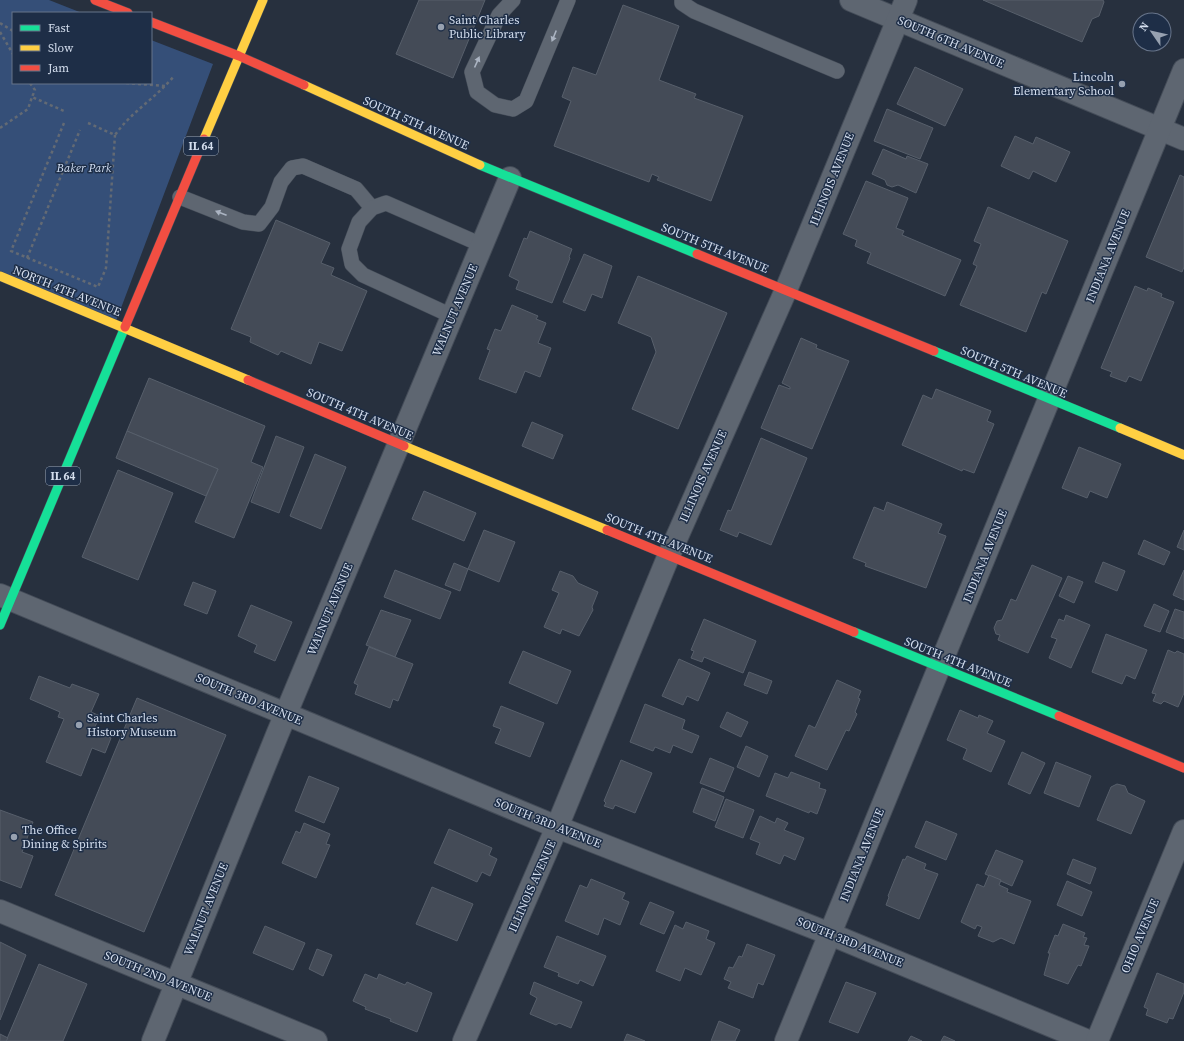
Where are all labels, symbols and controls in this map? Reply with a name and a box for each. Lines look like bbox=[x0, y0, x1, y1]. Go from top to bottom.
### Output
legend bbox=[12, 12, 152, 84]
place label: Saint Charles Public Library bbox=[449, 12, 527, 42]
street label: SOUTH 6TH AVENUE bbox=[895, 12, 1007, 72]
north arrow bbox=[1132, 12, 1172, 52]
text: N bbox=[1136, 19, 1153, 34]
text: Fast bbox=[48, 20, 70, 36]
marker: Saint Charles Public Library bbox=[436, 22, 446, 32]
one-way arrow bbox=[550, 31, 556, 43]
text: Slow bbox=[48, 40, 74, 56]
one-way arrow bbox=[474, 56, 480, 67]
text: Jam bbox=[47, 60, 69, 76]
place label: Lincoln Elementary School bbox=[1013, 69, 1114, 99]
marker: Lincoln Elementary School bbox=[1117, 79, 1127, 89]
street label: SOUTH 5TH AVENUE bbox=[361, 92, 471, 154]
street label: ILLINOIS AVENUE bbox=[806, 130, 858, 228]
road number: IL 64 bbox=[184, 137, 218, 155]
park label: Baker Park bbox=[56, 160, 112, 176]
street label: INDIANA AVENUE bbox=[1082, 207, 1134, 305]
one-way arrow bbox=[215, 210, 227, 216]
street label: SOUTH 5TH AVENUE bbox=[659, 219, 771, 277]
street label: NORTH 4TH AVENUE bbox=[10, 262, 124, 320]
street label: WALNUT AVENUE bbox=[428, 262, 482, 358]
street label: SOUTH 5TH AVENUE bbox=[958, 342, 1070, 402]
street label: SOUTH 4TH AVENUE bbox=[304, 384, 416, 444]
street label: ILLINOIS AVENUE bbox=[676, 427, 730, 525]
road number: IL 64 bbox=[46, 467, 80, 485]
street label: INDIANA AVENUE bbox=[959, 507, 1011, 605]
street label: SOUTH 4TH AVENUE bbox=[603, 509, 715, 567]
street label: WALNUT AVENUE bbox=[303, 561, 357, 657]
street label: SOUTH 4TH AVENUE bbox=[902, 633, 1014, 691]
street label: SOUTH 3RD AVENUE bbox=[193, 669, 305, 729]
place label: Saint Charles History Museum bbox=[87, 710, 177, 740]
marker: Saint Charles History Museum bbox=[74, 720, 84, 730]
street label: SOUTH 3RD AVENUE bbox=[492, 794, 604, 852]
street label: INDIANA AVENUE bbox=[836, 806, 888, 904]
place label: The Office Dining & Spirits bbox=[22, 822, 107, 852]
marker: The Office Dining & Spirits bbox=[9, 832, 19, 842]
street label: ILLINOIS AVENUE bbox=[505, 837, 559, 935]
street label: WALNUT AVENUE bbox=[180, 860, 232, 958]
street label: OHIO AVENUE bbox=[1117, 896, 1163, 976]
street label: SOUTH 3RD AVENUE bbox=[794, 913, 906, 971]
street label: SOUTH 2ND AVENUE bbox=[102, 947, 214, 1005]

